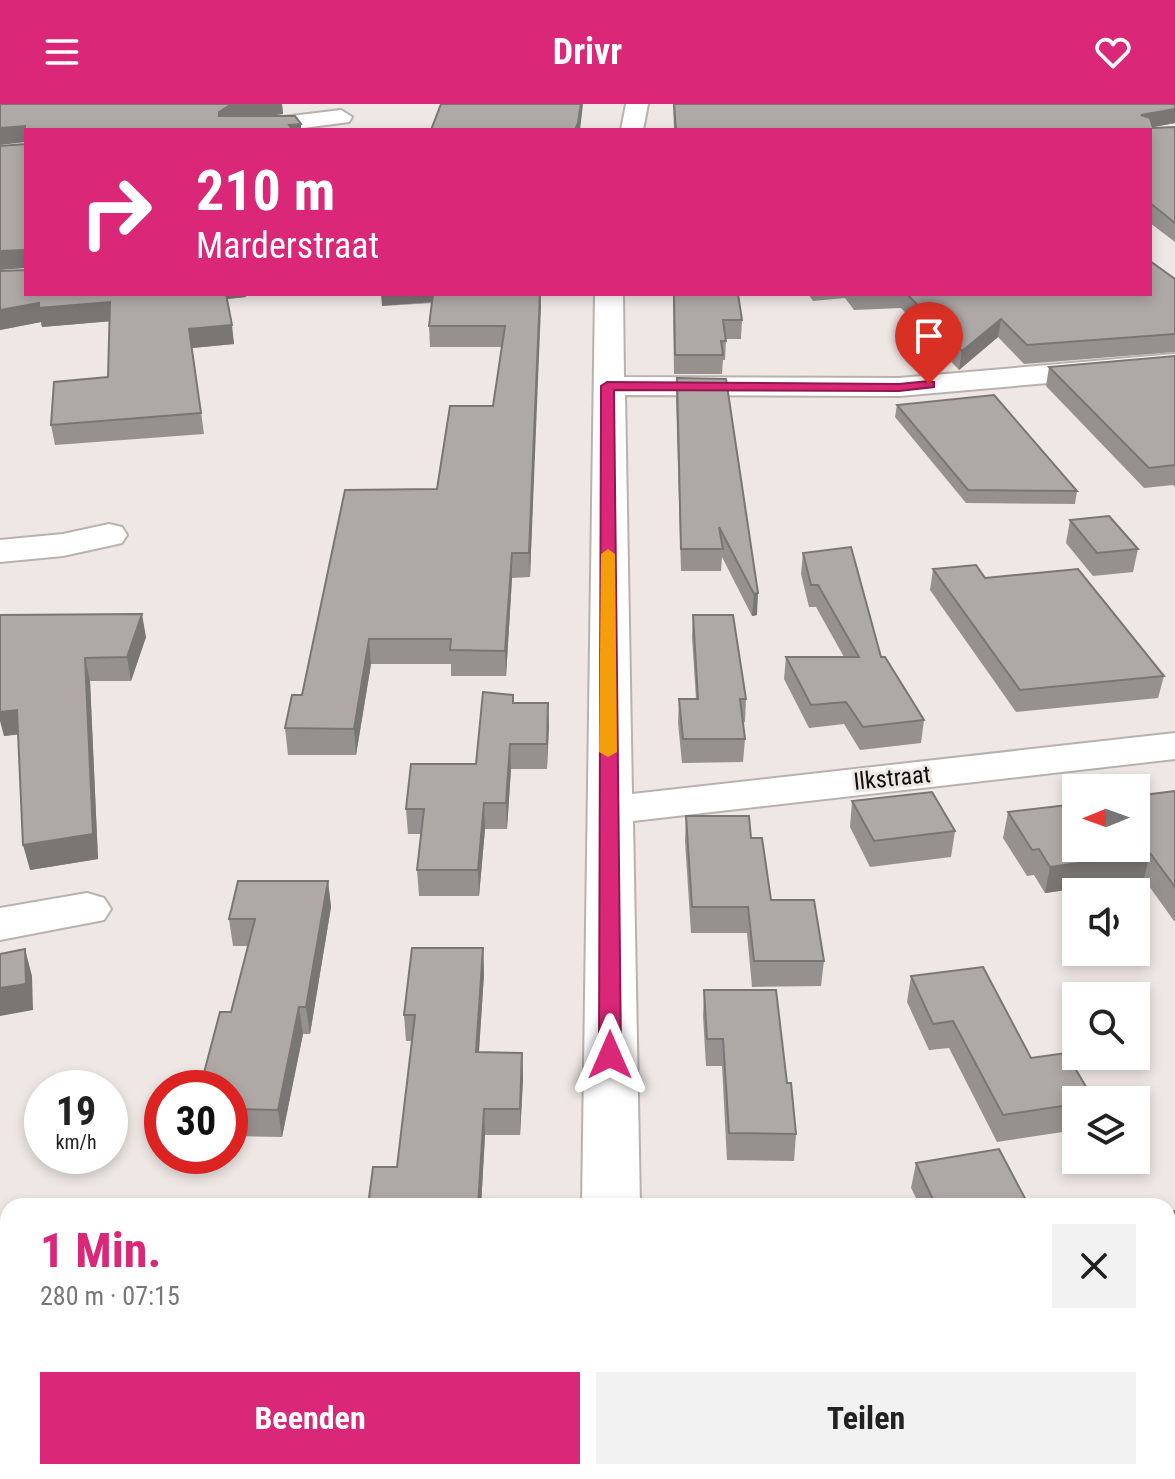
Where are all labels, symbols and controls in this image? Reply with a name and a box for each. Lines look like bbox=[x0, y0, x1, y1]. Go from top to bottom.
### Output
icon: menu bbox=[40, 30, 84, 74]
icon: heart bbox=[1091, 30, 1135, 74]
text: Drivr bbox=[553, 31, 622, 73]
text: 210 m bbox=[196, 158, 335, 224]
icon: right bbox=[64, 160, 168, 264]
text: Marderstraat bbox=[196, 225, 379, 267]
pin bbox=[895, 302, 963, 384]
icon: arrive bbox=[907, 314, 951, 358]
street label: Ilkstraat bbox=[852, 760, 932, 796]
north arrow bbox=[1062, 774, 1150, 862]
map controls bbox=[1062, 774, 1150, 1174]
button: sound bbox=[1062, 878, 1150, 966]
button: search bbox=[1062, 982, 1150, 1070]
position arrow bbox=[568, 1013, 652, 1097]
speed limit sign: 30 bbox=[144, 1070, 248, 1174]
button: layers bbox=[1062, 1086, 1150, 1174]
text: 19 bbox=[56, 1088, 96, 1135]
text: km/h bbox=[55, 1130, 97, 1154]
text: 1 Min. bbox=[40, 1222, 161, 1279]
button: close bbox=[1052, 1224, 1136, 1308]
text: 280 m · 07:15 bbox=[40, 1281, 180, 1311]
button: Beenden bbox=[40, 1372, 580, 1464]
button: Teilen bbox=[596, 1372, 1136, 1464]

